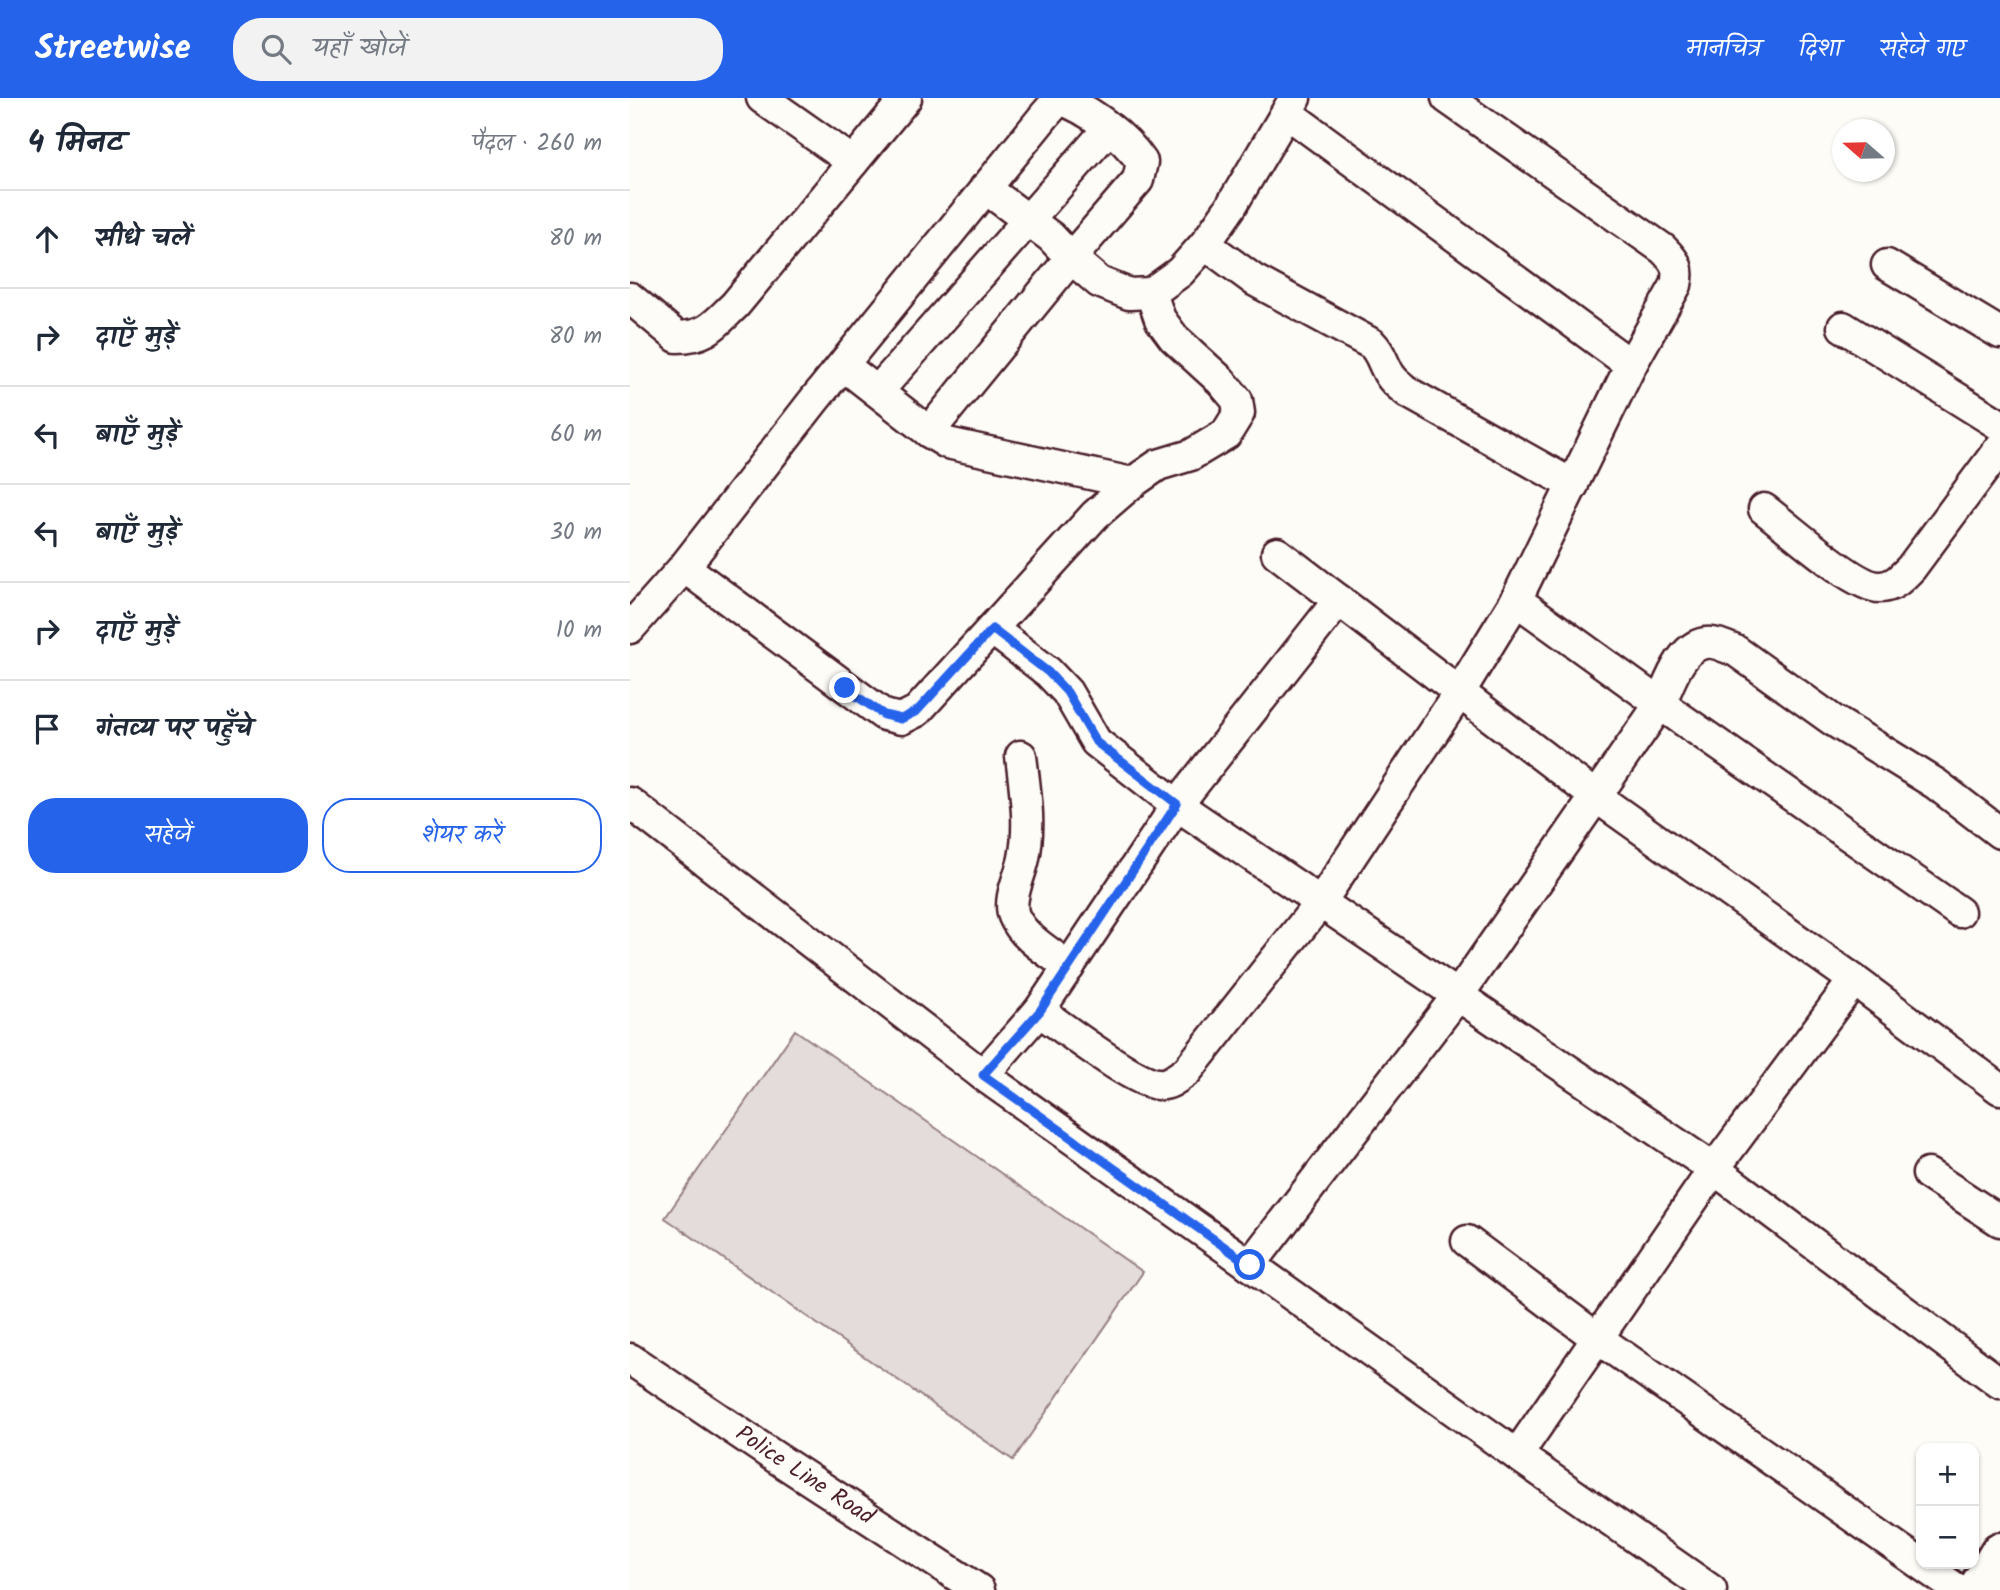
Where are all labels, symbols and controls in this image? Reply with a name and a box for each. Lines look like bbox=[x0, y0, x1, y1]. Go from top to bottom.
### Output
search box bbox=[233, 18, 723, 81]
text: Streetwise bbox=[35, 23, 191, 76]
text: यहाँ खोजें bbox=[313, 28, 406, 70]
icon: search bbox=[257, 30, 295, 68]
text: मानचित्र bbox=[1686, 30, 1761, 69]
text: दिशा bbox=[1799, 30, 1841, 69]
text: सहेजे गए bbox=[1879, 30, 1965, 69]
north arrow bbox=[1832, 119, 1895, 182]
text: 4 मिनट bbox=[28, 120, 124, 168]
text: पैदल · 260 m bbox=[472, 126, 602, 162]
text: सीधे चलें bbox=[95, 218, 191, 260]
icon: ahead bbox=[28, 220, 66, 258]
text: 80 m bbox=[549, 221, 602, 257]
text: दाएँ मुड़ें bbox=[95, 316, 176, 358]
icon: right bbox=[28, 318, 66, 356]
text: 80 m bbox=[549, 319, 602, 355]
text: बाएँ मुड़ें bbox=[95, 414, 178, 456]
icon: left bbox=[28, 416, 66, 454]
text: 60 m bbox=[550, 417, 602, 453]
text: बाएँ मुड़ें bbox=[95, 512, 178, 554]
icon: left bbox=[28, 514, 66, 552]
text: 30 m bbox=[550, 515, 602, 551]
text: दाएँ मुड़ें bbox=[95, 610, 176, 652]
icon: right bbox=[28, 612, 66, 650]
text: 10 m bbox=[556, 613, 602, 649]
route end bbox=[829, 672, 860, 703]
text: गंतव्य पर पहुँचे bbox=[95, 708, 252, 750]
icon: arrive bbox=[28, 710, 66, 748]
button: सहेजें bbox=[28, 798, 308, 873]
button: शेयर करें bbox=[322, 798, 602, 873]
route start bbox=[1234, 1249, 1265, 1280]
street label: Police Line Road bbox=[728, 1417, 882, 1535]
map controls bbox=[1916, 1443, 1979, 1569]
button: + bbox=[1916, 1443, 1979, 1506]
button: − bbox=[1916, 1506, 1979, 1569]

